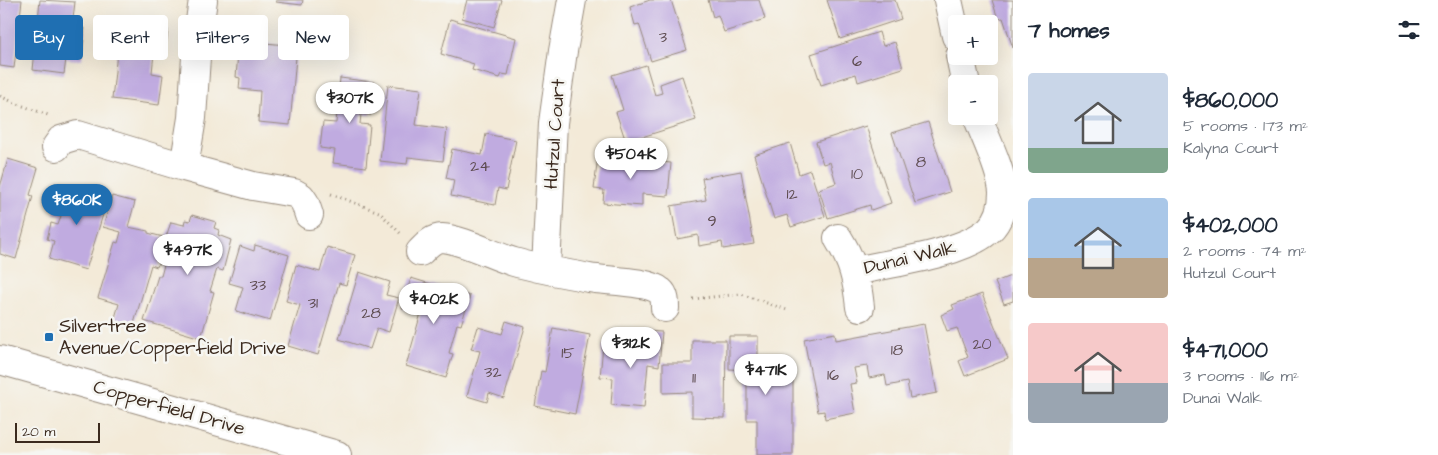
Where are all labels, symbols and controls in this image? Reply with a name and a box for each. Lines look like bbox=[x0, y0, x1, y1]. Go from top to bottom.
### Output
chip: Buy bbox=[15, 15, 83, 60]
chip: Rent bbox=[93, 15, 168, 60]
chip: Filters bbox=[178, 15, 268, 60]
chip: New bbox=[278, 15, 349, 60]
map controls bbox=[948, 15, 998, 125]
button: + bbox=[948, 15, 998, 65]
text: 7 homes bbox=[1028, 16, 1110, 45]
icon: filters bbox=[1395, 16, 1423, 44]
house number: 3 bbox=[659, 26, 667, 48]
house number: 6 bbox=[852, 50, 862, 72]
button: − bbox=[948, 75, 998, 125]
street label: Hutzul Court bbox=[538, 78, 572, 190]
pin: $307K bbox=[315, 82, 385, 124]
text: $860,000 bbox=[1183, 86, 1278, 115]
text: $307K bbox=[327, 87, 373, 109]
icon: home bbox=[1068, 93, 1128, 153]
text: 5 rooms · 173 m² bbox=[1183, 115, 1308, 137]
text: Kalyna Court bbox=[1183, 137, 1278, 159]
pin: $504K bbox=[596, 138, 666, 180]
text: $504K bbox=[606, 143, 656, 165]
house number: 8 bbox=[916, 151, 926, 173]
house number: 24 bbox=[470, 155, 490, 177]
house number: 10 bbox=[851, 163, 863, 185]
house number: 12 bbox=[786, 183, 798, 205]
pin: $860K bbox=[42, 184, 112, 226]
text: $860K bbox=[52, 189, 102, 211]
house number: 9 bbox=[707, 210, 717, 232]
text: $402,000 bbox=[1183, 211, 1278, 240]
icon: home bbox=[1068, 218, 1128, 278]
pin: $497K bbox=[153, 234, 223, 276]
street label: Dunai Walk bbox=[861, 234, 959, 282]
text: $497K bbox=[164, 239, 212, 261]
text: 2 rooms · 74 m² bbox=[1183, 240, 1307, 262]
text: Hutzul Court bbox=[1183, 262, 1276, 284]
house number: 33 bbox=[250, 274, 266, 296]
pin: $402K bbox=[399, 282, 469, 325]
text: $402K bbox=[410, 288, 458, 310]
house number: 31 bbox=[308, 292, 318, 314]
house number: 28 bbox=[361, 302, 381, 324]
place label: Silvertree Avenue/Copperfield Drive bbox=[59, 313, 286, 362]
pin: $312K bbox=[596, 326, 666, 369]
marker: Silvertree Avenue/Copperfield Drive bbox=[43, 331, 55, 343]
text: $312K bbox=[612, 332, 650, 354]
house number: 20 bbox=[972, 333, 992, 355]
text: $471,000 bbox=[1183, 336, 1268, 365]
house number: 18 bbox=[891, 339, 903, 361]
house number: 15 bbox=[561, 342, 575, 364]
icon: home bbox=[1068, 343, 1128, 403]
pin: $471K bbox=[731, 354, 801, 396]
text: $471K bbox=[745, 359, 787, 381]
house number: 32 bbox=[484, 361, 502, 383]
house number: 16 bbox=[827, 364, 839, 386]
text: 3 rooms · 116 m² bbox=[1183, 365, 1299, 387]
house number: 11 bbox=[692, 367, 696, 389]
street label: Copperfield Drive bbox=[90, 373, 248, 443]
text: Dunai Walk bbox=[1183, 387, 1262, 409]
scale bar bbox=[15, 420, 100, 443]
text: 20 m bbox=[22, 422, 55, 442]

